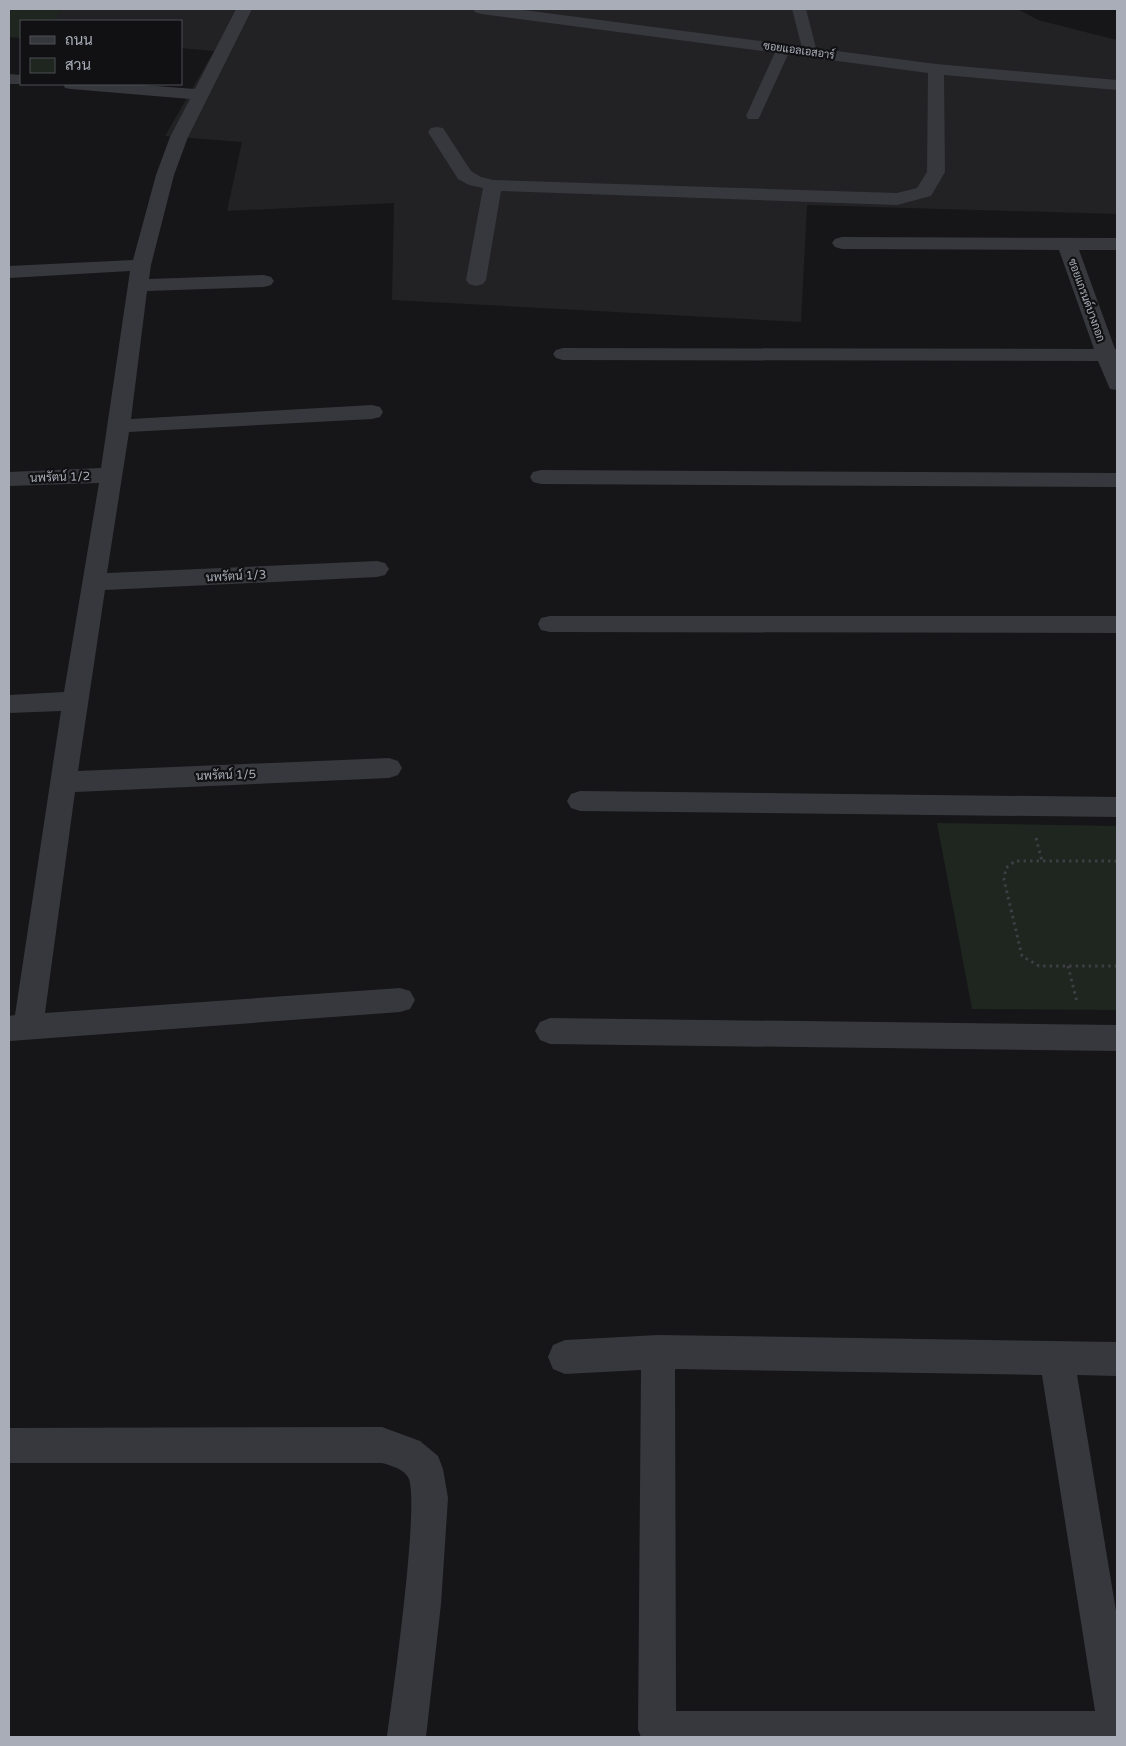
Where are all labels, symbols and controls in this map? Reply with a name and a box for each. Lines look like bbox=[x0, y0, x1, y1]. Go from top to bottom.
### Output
legend bbox=[20, 20, 182, 85]
text: ถนน bbox=[65, 31, 93, 49]
street label: ซอยแอลเอสอาร์ bbox=[762, 37, 836, 62]
text: สวน bbox=[65, 56, 91, 74]
street label: ซอยแกรนด์บางกอก bbox=[1065, 256, 1110, 344]
street label: นพรัตน์ 1/2 bbox=[29, 468, 90, 485]
street label: นพรัตน์ 1/3 bbox=[205, 566, 267, 585]
street label: นพรัตน์ 1/5 bbox=[195, 766, 256, 783]

